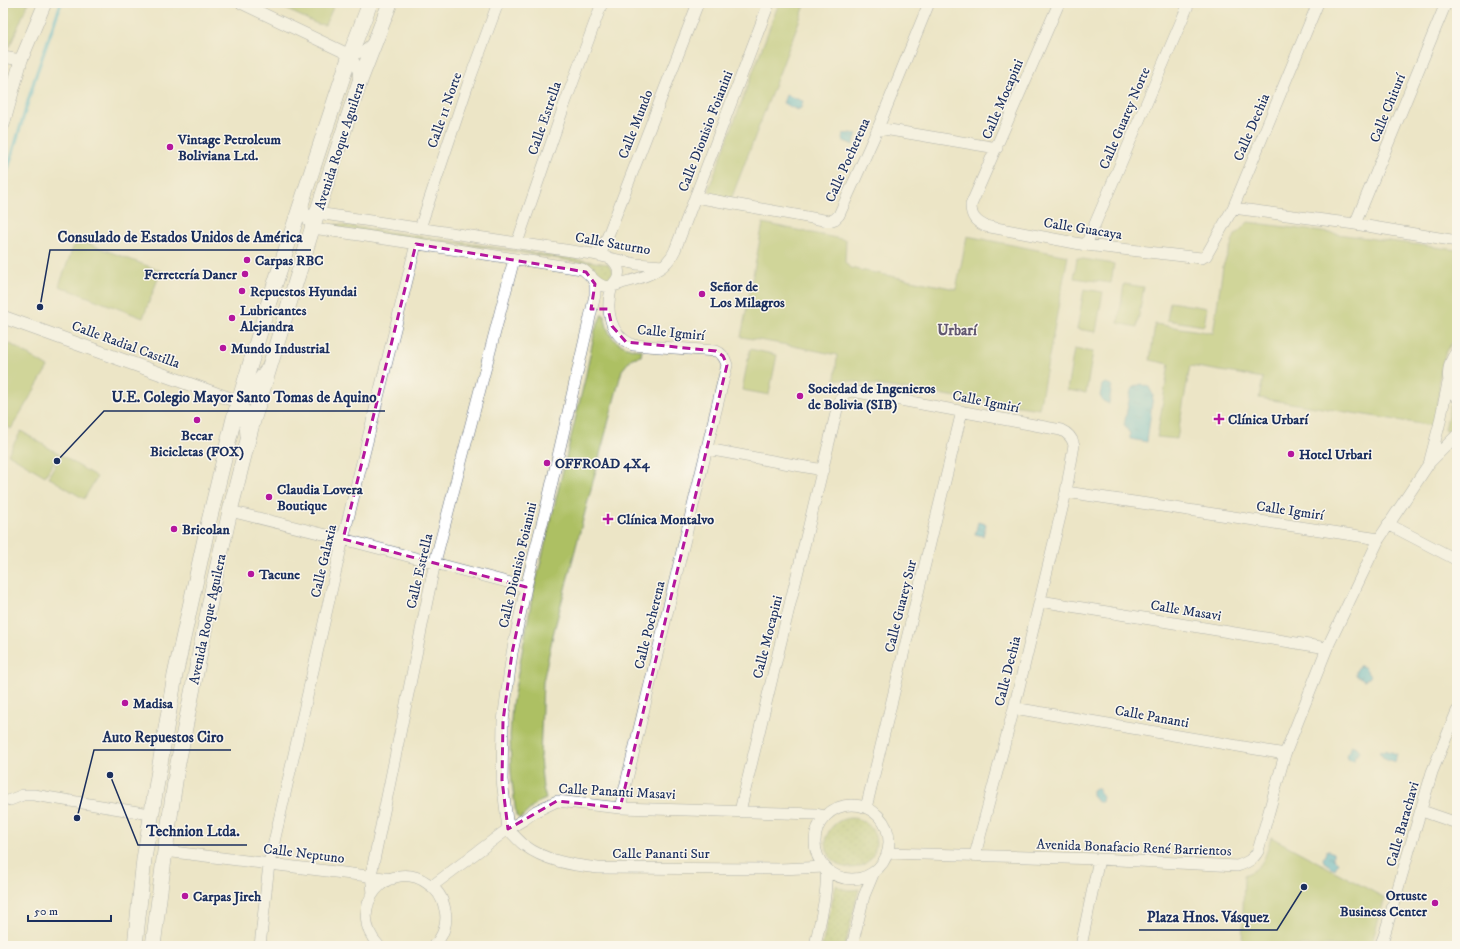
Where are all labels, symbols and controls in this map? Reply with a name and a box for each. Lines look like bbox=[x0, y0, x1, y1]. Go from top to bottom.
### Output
street label: Calle Mocapini bbox=[978, 56, 1028, 142]
street label: Calle Guarey Norte bbox=[1095, 65, 1155, 172]
street label: Calle Dionisio Foianini bbox=[674, 68, 738, 195]
street label: Calle 11 Norte bbox=[424, 70, 466, 151]
street label: Calle Chiturí bbox=[1366, 70, 1410, 145]
street label: Calle Estrella bbox=[524, 79, 566, 158]
street label: Avenida Roque Aguilera bbox=[311, 80, 369, 212]
street label: Calle Mundo bbox=[614, 87, 657, 162]
street label: Calle Dechia bbox=[1230, 91, 1274, 164]
street label: Calle Pocherena bbox=[821, 115, 875, 205]
place label: Vintage Petroleum Boliviana Ltd. bbox=[177, 131, 282, 165]
marker: Vintage Petroleum Boliviana Ltd. bbox=[165, 142, 175, 152]
street label: Calle Guacaya bbox=[1042, 214, 1124, 244]
callout: Consulado de Estados Unidos de América bbox=[50, 223, 311, 250]
text: Consulado de Estados Unidos de América bbox=[57, 228, 303, 247]
street label: Calle Saturno bbox=[574, 229, 652, 260]
place label: Carpas RBC bbox=[255, 252, 324, 270]
marker: Carpas RBC bbox=[242, 255, 252, 265]
place label: Ferretería Daner bbox=[144, 266, 238, 284]
marker: Ferretería Daner bbox=[240, 269, 250, 279]
place label: Señor de Los Milagros bbox=[710, 278, 785, 312]
place label: Repuestos Hyundai bbox=[250, 283, 357, 301]
marker: Repuestos Hyundai bbox=[237, 286, 247, 296]
marker: Señor de Los Milagros bbox=[697, 289, 707, 299]
place label: Lubricantes Alejandra bbox=[239, 302, 307, 336]
marker: Lubricantes Alejandra bbox=[227, 313, 237, 323]
street label: Calle Radial Castilla bbox=[69, 317, 182, 373]
street label: Calle Igmirí bbox=[636, 321, 707, 345]
district label: Urbarí bbox=[937, 321, 978, 340]
place label: Mundo Industrial bbox=[231, 340, 330, 358]
marker: Mundo Industrial bbox=[218, 343, 228, 353]
place label: Sociedad de Ingenieros de Bolivia (SIB) bbox=[808, 380, 936, 414]
callout: U.E. Colegio Mayor Santo Tomas de Aquino bbox=[104, 384, 385, 411]
street label: Calle Igmirí bbox=[951, 387, 1022, 418]
text: U.E. Colegio Mayor Santo Tomas de Aquino bbox=[111, 388, 377, 408]
marker: Sociedad de Ingenieros de Bolivia (SIB) bbox=[795, 391, 805, 401]
place label: Clínica Urbarí bbox=[1228, 411, 1309, 429]
marker: Clínica Urbarí bbox=[1213, 413, 1225, 425]
marker: Becar Bicicletas (FOX) bbox=[192, 415, 202, 425]
place label: Becar Bicicletas (FOX) bbox=[150, 427, 244, 461]
place label: Hotel Urbari bbox=[1299, 446, 1372, 464]
marker: Hotel Urbari bbox=[1286, 449, 1296, 459]
place label: OFFROAD 4X4 bbox=[555, 455, 651, 473]
marker: OFFROAD 4X4 bbox=[542, 458, 552, 468]
place label: Claudia Lovera Boutique bbox=[277, 481, 364, 515]
marker: Claudia Lovera Boutique bbox=[264, 492, 274, 502]
street label: Calle Igmirí bbox=[1255, 497, 1326, 525]
street label: Calle Dionisio Foianini bbox=[495, 500, 541, 630]
place label: Clínica Montalvo bbox=[617, 511, 714, 529]
marker: Clínica Montalvo bbox=[602, 513, 614, 525]
place label: Bricolan bbox=[182, 521, 231, 539]
street label: Calle Galaxia bbox=[307, 523, 341, 600]
marker: Bricolan bbox=[169, 524, 179, 534]
street label: Calle Estrella bbox=[403, 532, 437, 611]
street label: Avenida Roque Aguilera bbox=[185, 552, 231, 686]
street label: Calle Guarey Sur bbox=[881, 557, 921, 654]
place label: Tacune bbox=[258, 566, 300, 584]
marker: Tacune bbox=[246, 569, 256, 579]
street label: Calle Pocherena bbox=[630, 579, 670, 671]
street label: Calle Mocapini bbox=[749, 593, 787, 681]
street label: Calle Masavi bbox=[1149, 597, 1223, 626]
street label: Calle Dechia bbox=[991, 634, 1025, 708]
place label: Madisa bbox=[133, 695, 174, 713]
marker: Madisa bbox=[120, 698, 130, 708]
street label: Calle Pananti bbox=[1113, 702, 1191, 732]
callout: Auto Repuestos Ciro bbox=[94, 723, 231, 750]
text: Auto Repuestos Ciro bbox=[101, 728, 224, 747]
street label: Calle Barachavi bbox=[1382, 779, 1424, 869]
street label: Calle Pananti Masavi bbox=[558, 780, 676, 804]
callout: Technion Ltda. bbox=[138, 818, 247, 845]
text: Technion Ltda. bbox=[145, 822, 240, 841]
street label: Avenida Bonafacio René Barrientos bbox=[1036, 836, 1232, 860]
street label: Calle Neptuno bbox=[262, 840, 346, 868]
street label: Calle Pananti Sur bbox=[612, 845, 710, 863]
place label: Ortuste Business Center bbox=[1340, 887, 1428, 921]
place label: Carpas Jireh bbox=[193, 888, 262, 906]
marker: Carpas Jireh bbox=[180, 891, 190, 901]
scale bar bbox=[28, 897, 111, 923]
marker: Ortuste Business Center bbox=[1430, 898, 1440, 908]
callout: Plaza Hnos. Vásquez bbox=[1139, 903, 1277, 930]
text: 50 m bbox=[34, 904, 58, 919]
text: Plaza Hnos. Vásquez bbox=[1147, 908, 1270, 928]

